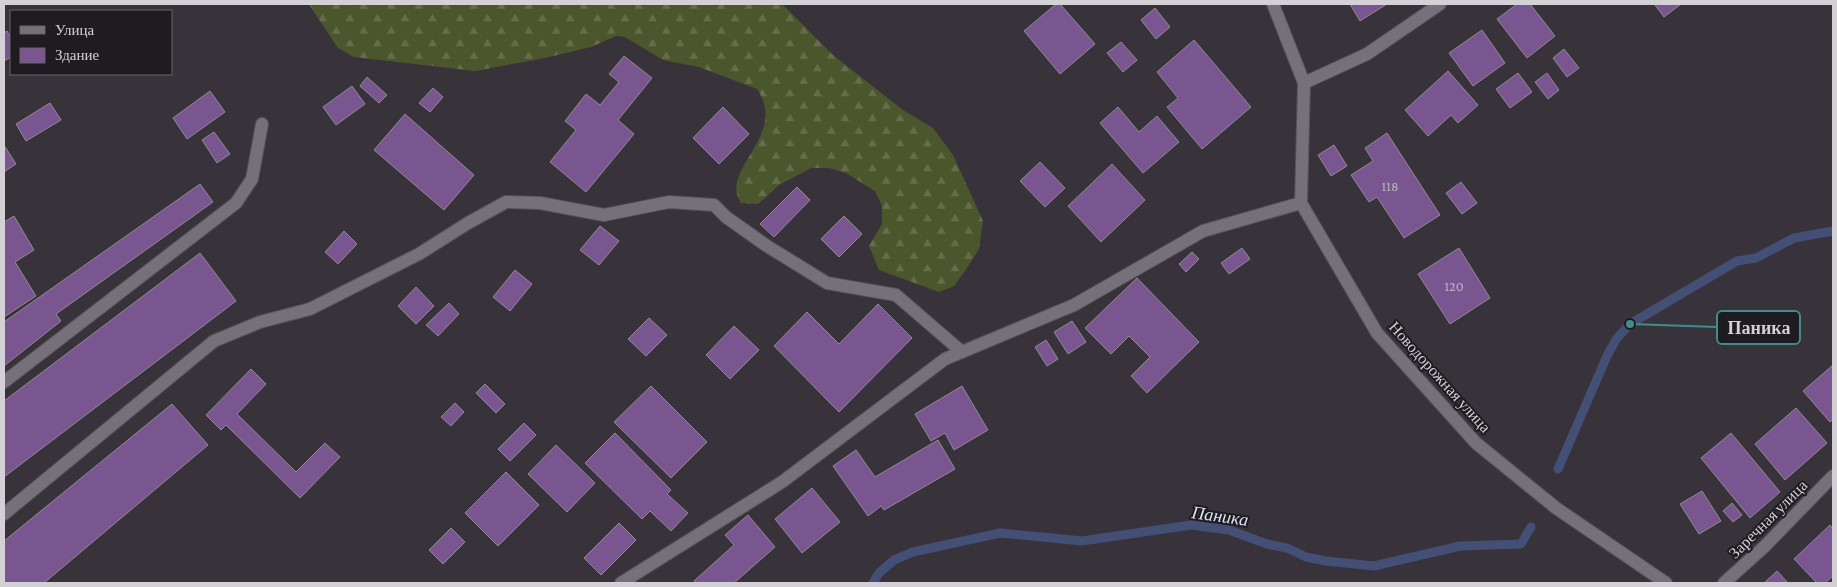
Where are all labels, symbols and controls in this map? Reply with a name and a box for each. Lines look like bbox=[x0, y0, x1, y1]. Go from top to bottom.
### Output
legend bbox=[10, 10, 172, 75]
text: Улица bbox=[55, 22, 94, 38]
text: Здание bbox=[55, 47, 99, 63]
house number: 118 bbox=[1382, 178, 1398, 194]
house number: 120 bbox=[1444, 278, 1464, 294]
callout: Паника bbox=[1717, 311, 1800, 344]
street label: Новодорожная улица bbox=[1385, 318, 1494, 436]
text: Паника bbox=[1728, 318, 1790, 338]
street label: Заречная улица bbox=[1725, 476, 1811, 562]
water label: Паника bbox=[1189, 502, 1250, 530]

